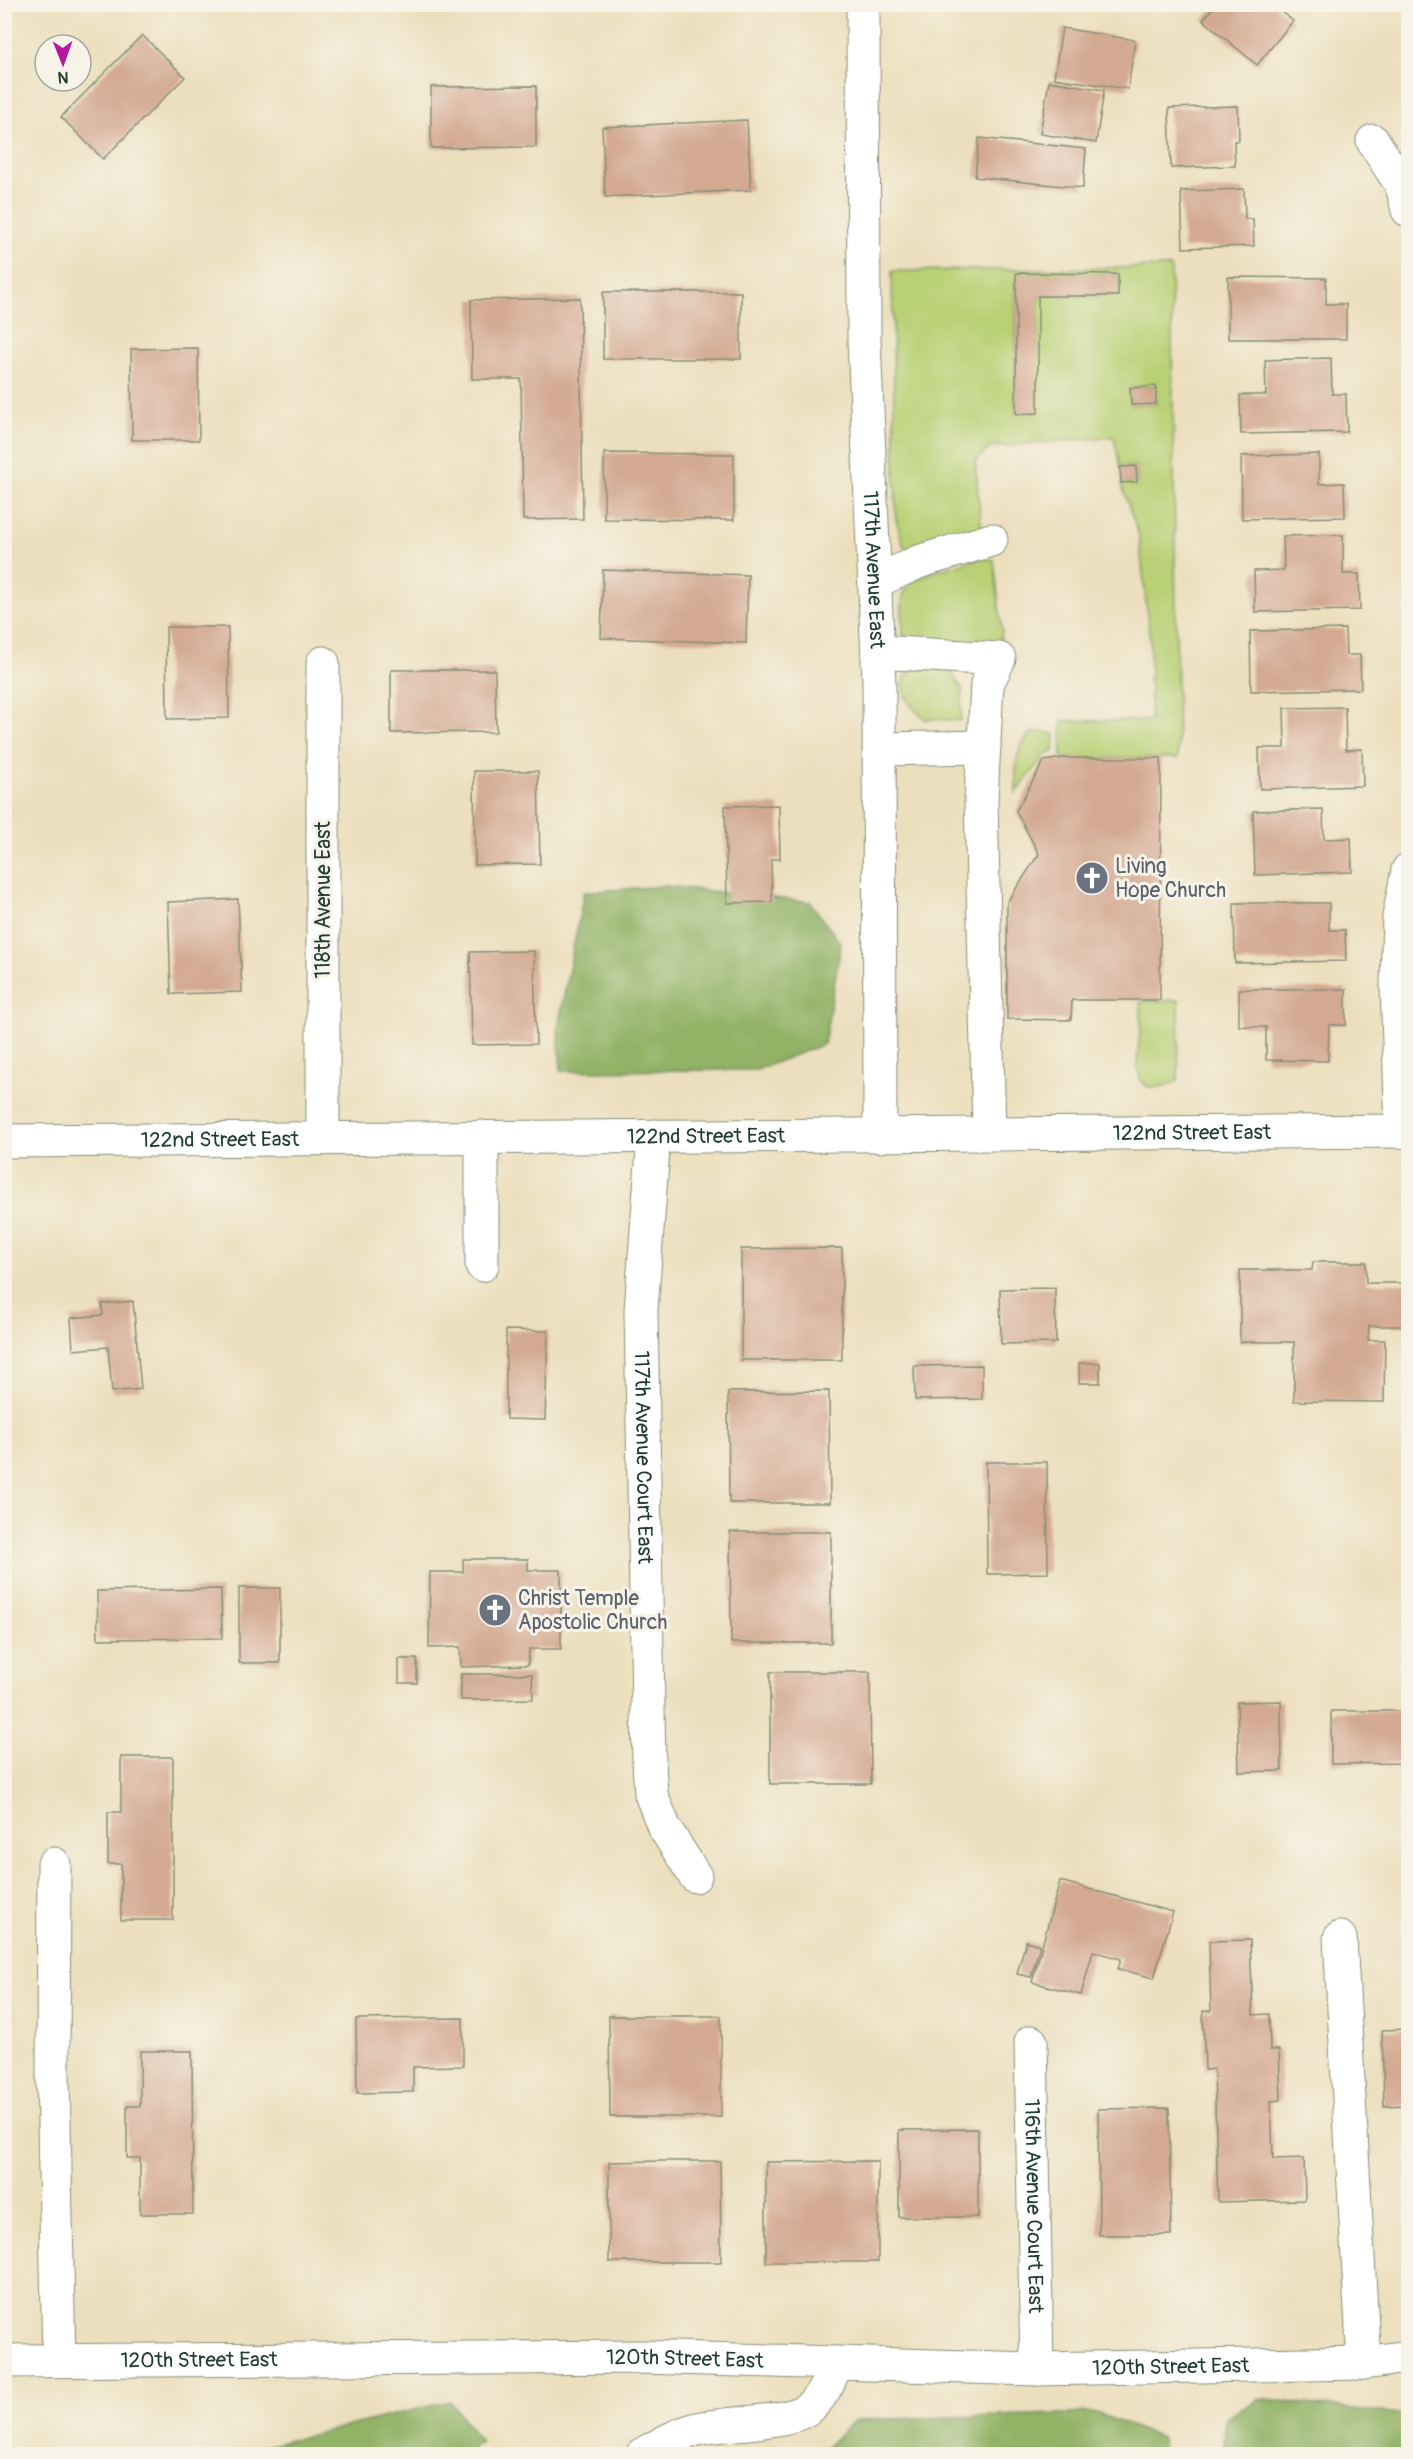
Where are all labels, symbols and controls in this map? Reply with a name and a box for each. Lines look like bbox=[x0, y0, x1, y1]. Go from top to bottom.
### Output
north arrow bbox=[33, 33, 93, 93]
text: N bbox=[57, 67, 69, 87]
street label: 117th Avenue East bbox=[857, 490, 891, 650]
street label: 118th Avenue East bbox=[310, 821, 337, 979]
place label: Living Hope Church bbox=[1115, 853, 1226, 904]
church icon: Living Hope Church bbox=[1074, 860, 1110, 896]
street label: 122nd Street East bbox=[1113, 1119, 1272, 1147]
street label: 122nd Street East bbox=[627, 1122, 786, 1151]
street label: 122nd Street East bbox=[141, 1126, 300, 1154]
street label: 117th Avenue Court East bbox=[628, 1351, 658, 1565]
place label: Christ Temple Apostolic Church bbox=[518, 1585, 667, 1636]
church icon: Christ Temple Apostolic Church bbox=[477, 1592, 513, 1628]
street label: 116th Avenue Court East bbox=[1018, 2098, 1049, 2314]
street label: 120th Street East bbox=[606, 2344, 765, 2375]
street label: 120th Street East bbox=[120, 2346, 278, 2374]
street label: 120th Street East bbox=[1092, 2352, 1250, 2382]

